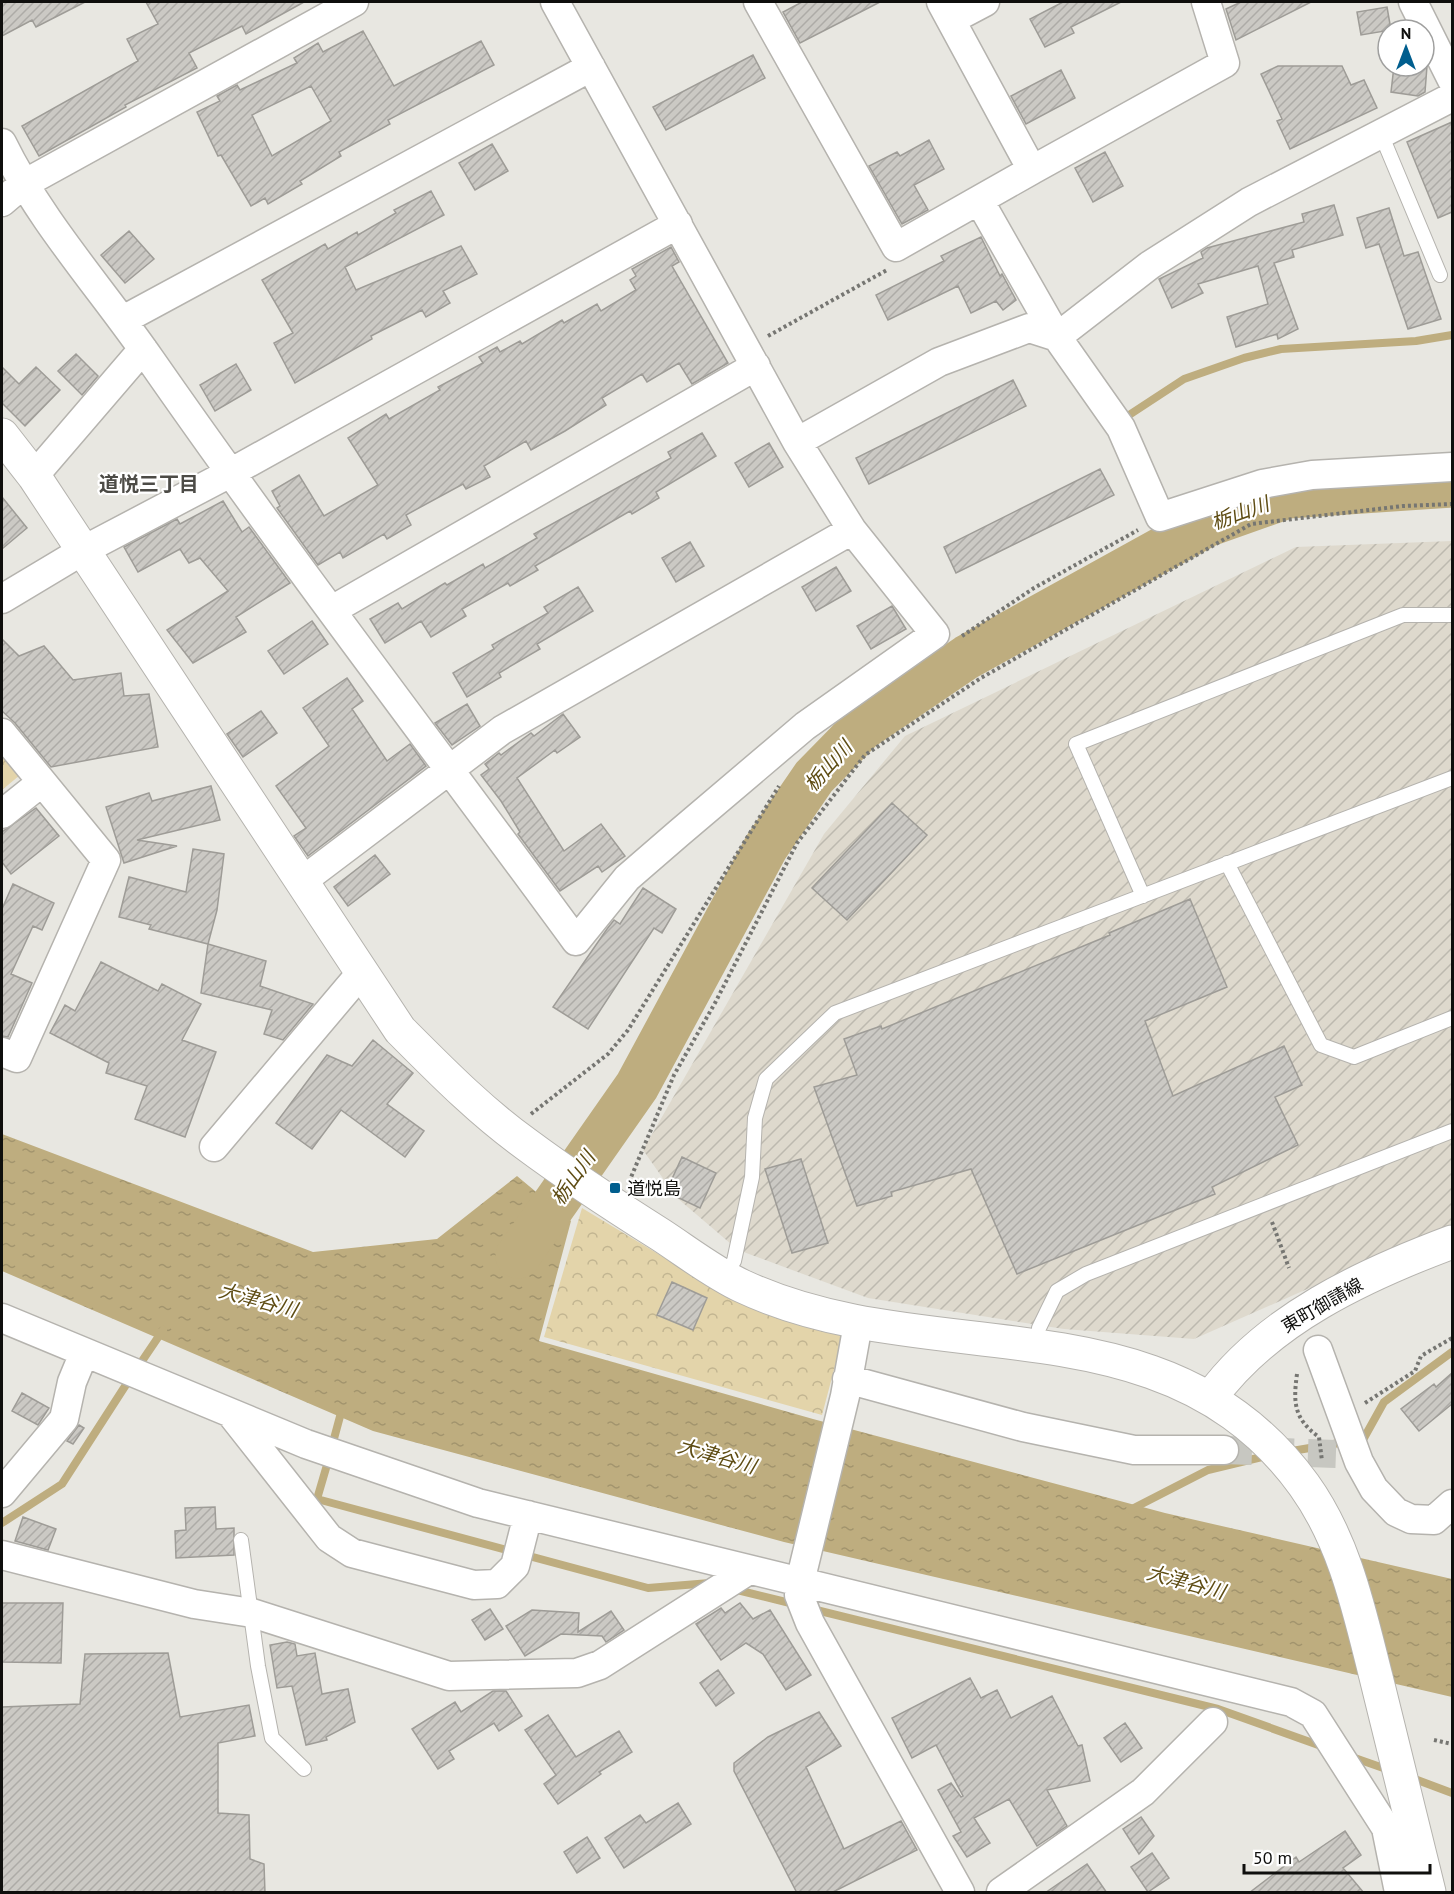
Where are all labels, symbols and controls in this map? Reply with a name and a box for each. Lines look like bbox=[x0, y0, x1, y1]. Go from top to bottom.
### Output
north arrow bbox=[1376, 18, 1436, 78]
text: N bbox=[1401, 23, 1411, 43]
district label: 道悦三丁目 bbox=[99, 471, 199, 497]
water label: 栃山川 bbox=[1207, 490, 1275, 535]
water label: 栃山川 bbox=[798, 734, 859, 797]
water label: 栃山川 bbox=[545, 1144, 602, 1210]
place label: 道悦島 bbox=[627, 1177, 681, 1200]
marker: 道悦島 bbox=[608, 1181, 622, 1195]
street label: 東町御請線 bbox=[1277, 1273, 1367, 1337]
water label: 大津谷川 bbox=[216, 1277, 302, 1323]
water label: 大津谷川 bbox=[675, 1432, 761, 1480]
water label: 大津谷川 bbox=[1144, 1559, 1230, 1605]
scale bar bbox=[1244, 1837, 1430, 1875]
text: 50 m bbox=[1253, 1846, 1292, 1869]

